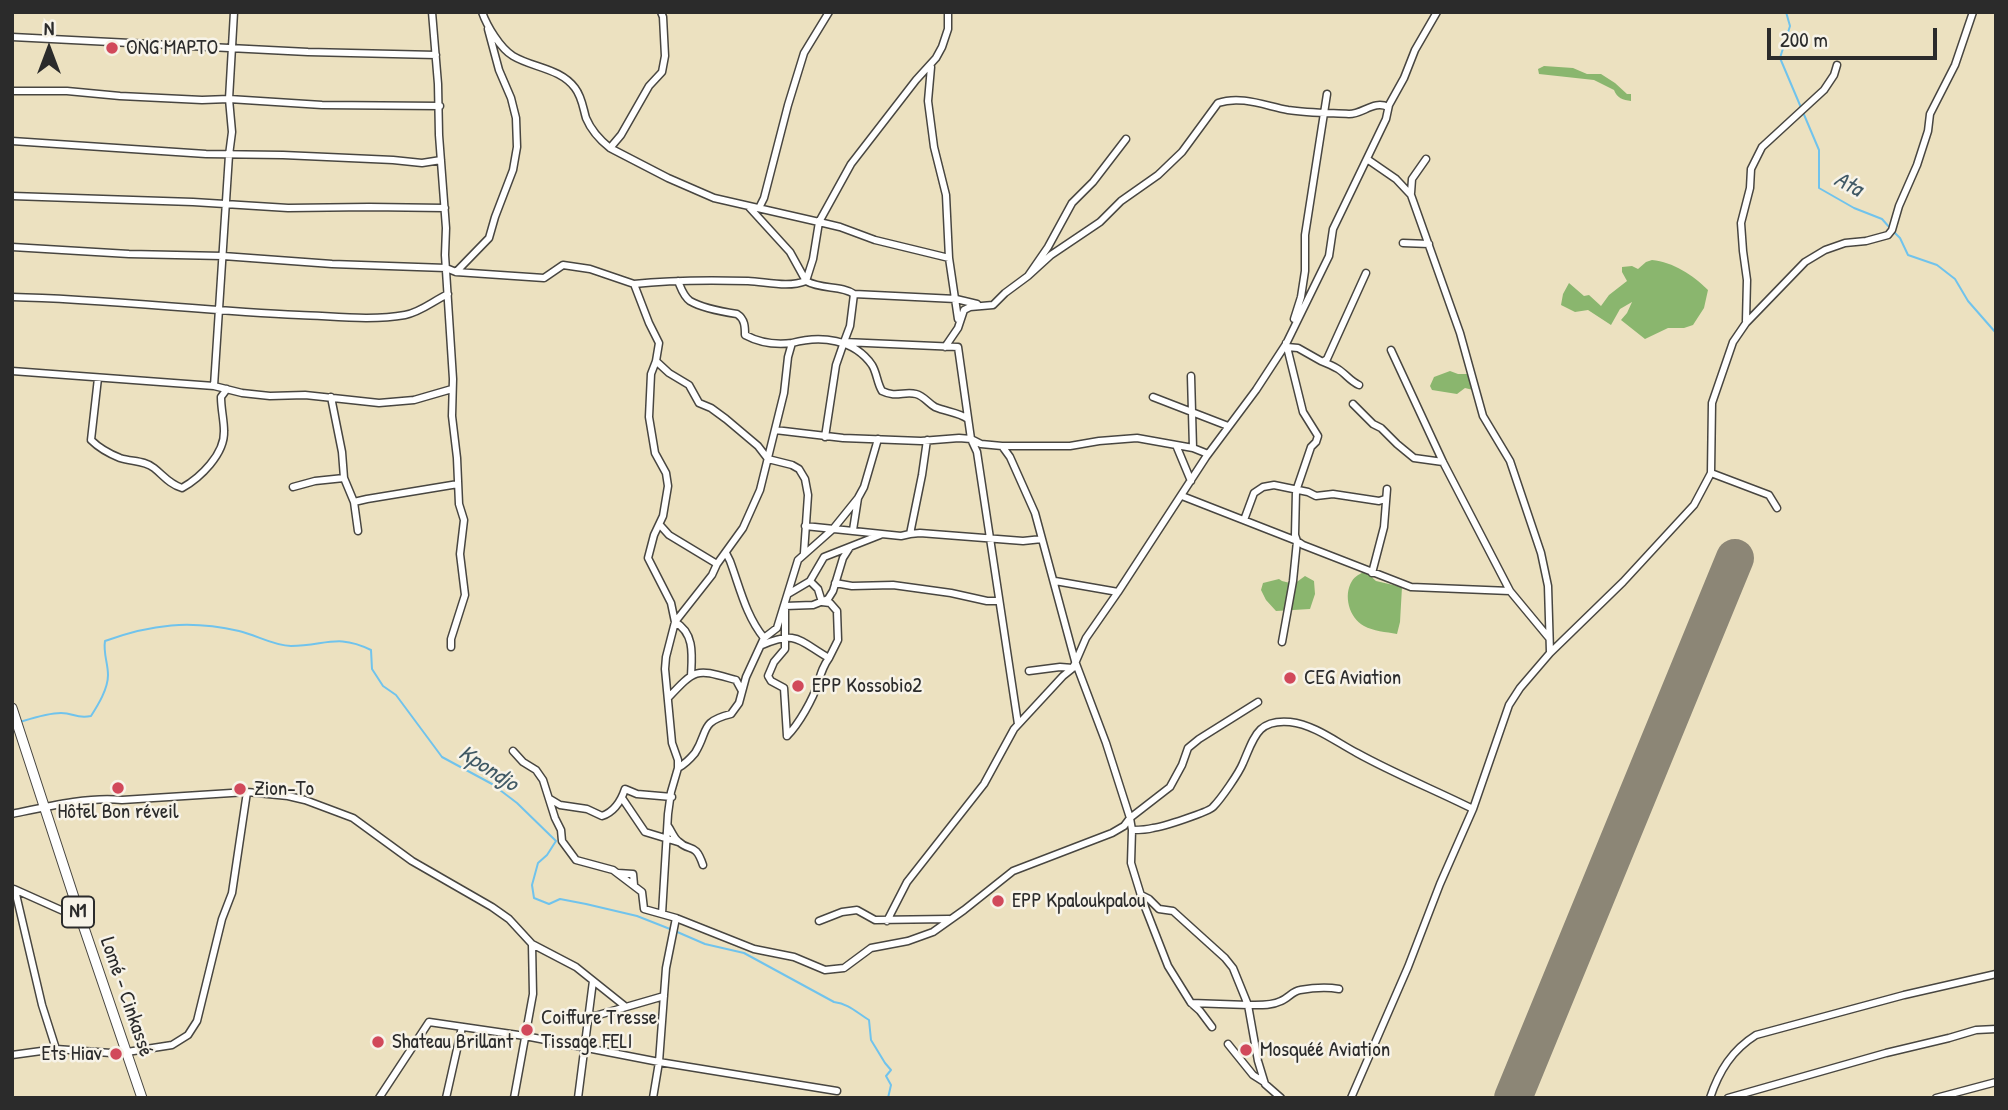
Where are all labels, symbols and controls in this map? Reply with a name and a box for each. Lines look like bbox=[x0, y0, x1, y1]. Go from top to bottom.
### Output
north arrow bbox=[14, 14, 84, 84]
scale bar bbox=[1770, 14, 1940, 58]
text: N bbox=[44, 15, 54, 41]
text: 200 m bbox=[1780, 25, 1828, 54]
place label: ONG MAPTO bbox=[126, 35, 218, 61]
marker: ONG MAPTO bbox=[104, 40, 120, 56]
water label: Ata bbox=[1829, 166, 1867, 204]
place label: CEG Aviation bbox=[1304, 665, 1401, 691]
marker: CEG Aviation bbox=[1282, 670, 1298, 686]
place label: EPP Kossobio2 bbox=[812, 673, 922, 699]
marker: EPP Kossobio2 bbox=[790, 678, 806, 694]
water label: Kpondjo bbox=[453, 740, 523, 798]
place label: Zion-To bbox=[254, 776, 314, 802]
marker: Hôtel Bon réveil bbox=[110, 780, 126, 796]
marker: Zion-To bbox=[232, 781, 248, 797]
place label: Hôtel Bon réveil bbox=[57, 799, 179, 825]
place label: EPP Kpaloukpalou bbox=[1012, 888, 1145, 914]
marker: EPP Kpaloukpalou bbox=[990, 893, 1006, 909]
road number: N1 bbox=[62, 896, 94, 928]
street label: Lomé - Cinkassé bbox=[94, 934, 158, 1060]
place label: Coiffure Tresse Tissage FELI bbox=[541, 1005, 657, 1055]
marker: Coiffure Tresse Tissage FELI bbox=[519, 1022, 535, 1038]
place label: Shateau Brillant bbox=[392, 1029, 513, 1055]
marker: Shateau Brillant bbox=[370, 1034, 386, 1050]
place label: Mosquéé Aviation bbox=[1260, 1037, 1390, 1063]
place label: Ets Hiav bbox=[41, 1041, 102, 1067]
marker: Mosquéé Aviation bbox=[1238, 1042, 1254, 1058]
marker: Ets Hiav bbox=[108, 1046, 124, 1062]

